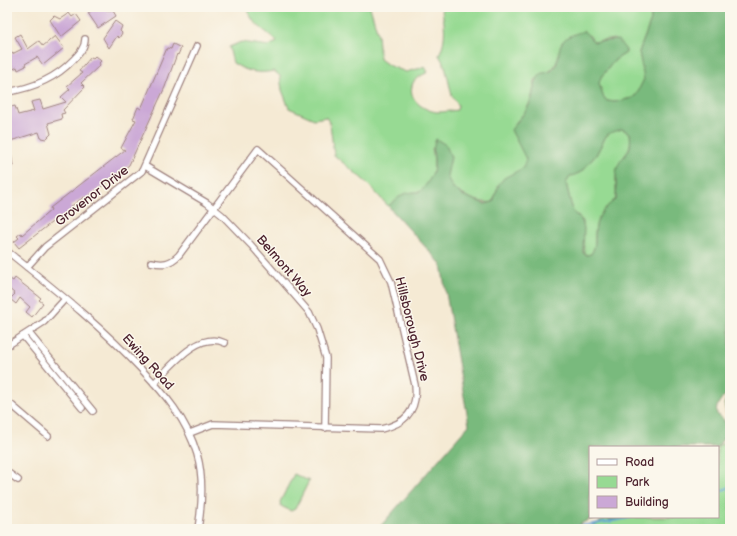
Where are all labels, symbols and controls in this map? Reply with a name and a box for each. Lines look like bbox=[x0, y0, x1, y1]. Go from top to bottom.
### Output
street label: Grovenor Drive bbox=[52, 162, 132, 230]
street label: Belmont Way bbox=[253, 232, 315, 300]
street label: Hillsborough Drive bbox=[391, 275, 433, 383]
street label: Ewing Road bbox=[119, 331, 177, 393]
legend bbox=[589, 446, 719, 518]
text: Road bbox=[625, 455, 654, 470]
text: Park bbox=[625, 475, 649, 490]
text: Building bbox=[625, 495, 669, 510]

